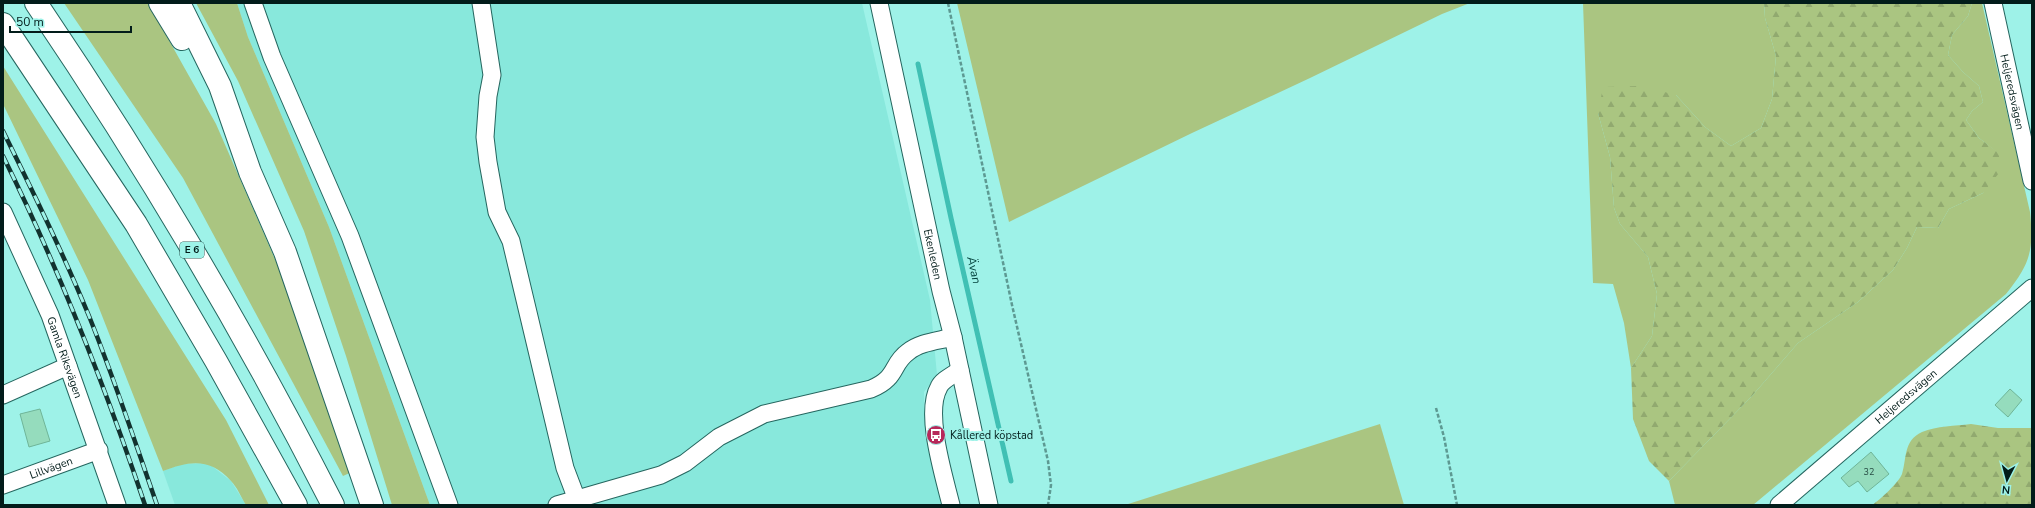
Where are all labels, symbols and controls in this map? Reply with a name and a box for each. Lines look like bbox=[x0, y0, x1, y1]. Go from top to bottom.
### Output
scale bar bbox=[10, 8, 131, 34]
text: 50 m bbox=[16, 14, 44, 30]
street label: Heljeredsvägen bbox=[1997, 53, 2028, 131]
street label: Ekenleden bbox=[920, 227, 946, 281]
road number: E 6 bbox=[180, 242, 204, 258]
water label: Ävan bbox=[963, 254, 985, 285]
street label: Gamla Riksvägen bbox=[44, 314, 86, 400]
street label: Heljeredsvägen bbox=[1872, 365, 1940, 427]
bus stop icon: Kållered köpstad bbox=[925, 424, 947, 446]
place label: Kållered köpstad bbox=[950, 428, 1033, 443]
street label: Lillvägen bbox=[27, 453, 75, 482]
north arrow bbox=[1987, 460, 2027, 500]
house number: 32 bbox=[1864, 466, 1874, 478]
text: N bbox=[2001, 482, 2011, 497]

